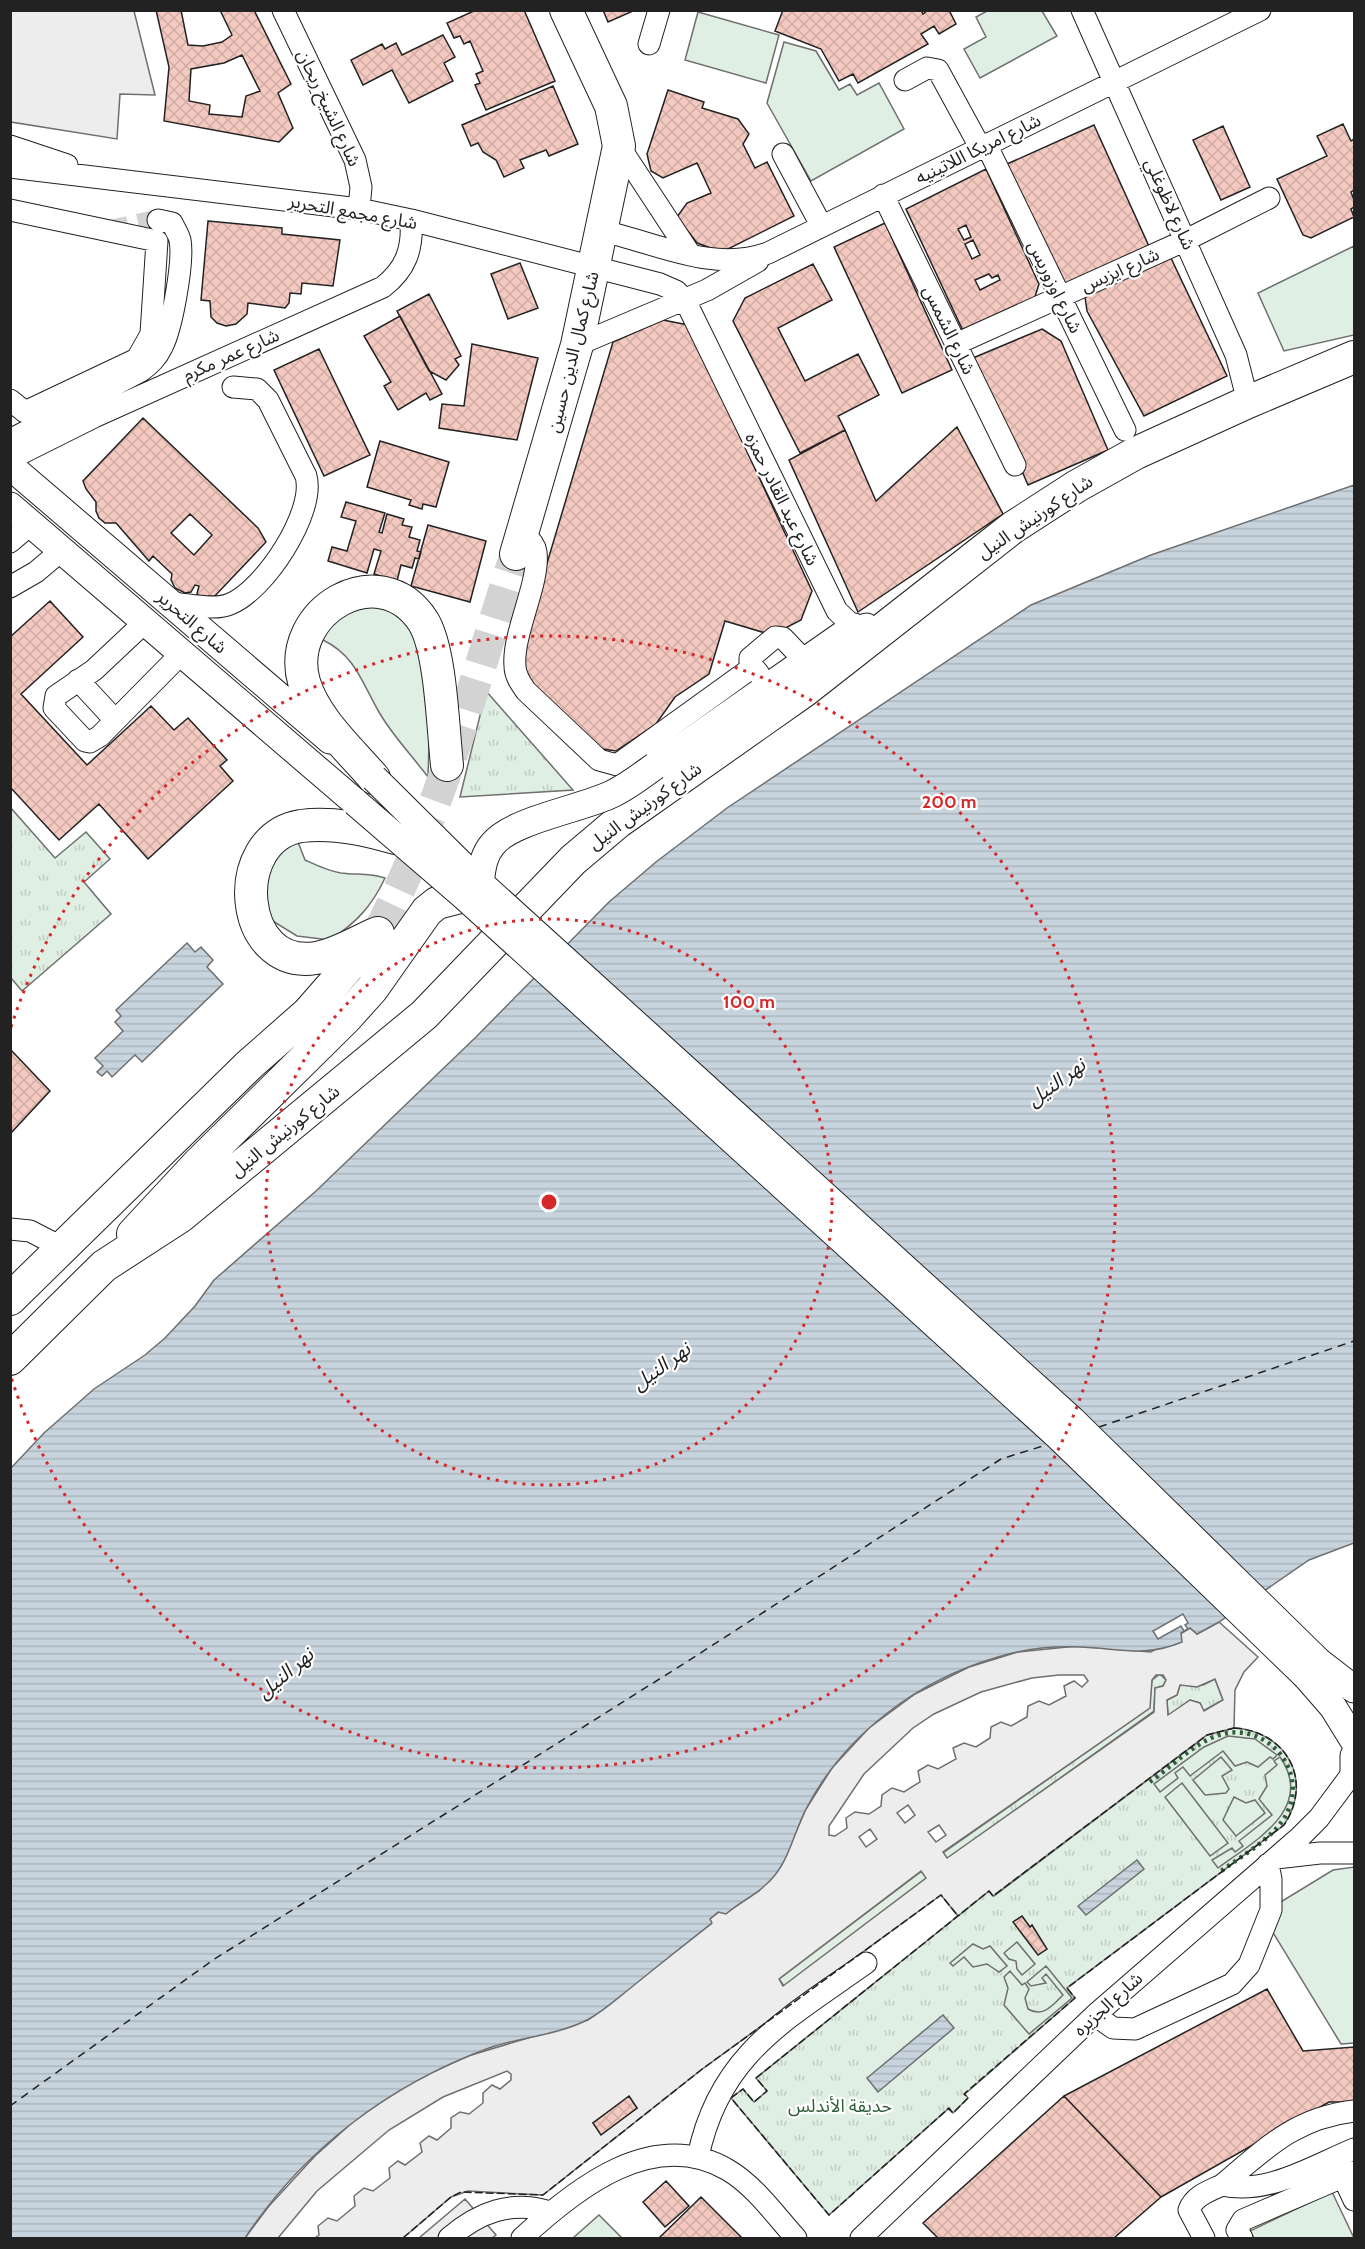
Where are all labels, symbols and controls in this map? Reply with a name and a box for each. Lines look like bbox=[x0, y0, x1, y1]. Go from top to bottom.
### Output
street label: شارع الشيخ ريحان bbox=[290, 46, 366, 171]
street label: شارع امريكا اللاتينيه bbox=[912, 109, 1046, 192]
street label: شارع لاظوغلي bbox=[1137, 155, 1200, 254]
street label: شارع مجمع التحرير bbox=[285, 190, 419, 237]
street label: شارع اوزوريس bbox=[1020, 237, 1087, 338]
street label: شارع ايزيس bbox=[1077, 243, 1164, 300]
street label: شارع كمال الدين حسين bbox=[542, 269, 607, 436]
street label: شارع الشمس bbox=[915, 282, 980, 380]
street label: شارع عمر مكرم bbox=[179, 324, 284, 389]
street label: شارع عبد القادر حمزه bbox=[738, 429, 824, 570]
street label: شارع كورنيش النيل bbox=[973, 470, 1099, 566]
street label: شارع التحرير bbox=[150, 585, 231, 661]
street label: شارع كورنيش النيل bbox=[584, 758, 708, 857]
text: 200 m bbox=[922, 791, 976, 813]
text: 100 m bbox=[723, 991, 775, 1013]
water label: نهر النيل bbox=[1022, 1052, 1091, 1111]
street label: شارع كورنيش النيل bbox=[226, 1080, 346, 1184]
centre of rings bbox=[539, 1192, 559, 1212]
water label: نهر النيل bbox=[627, 1336, 696, 1395]
water label: نهر النيل bbox=[252, 1641, 319, 1704]
street label: شارع الجزيره bbox=[1069, 1967, 1149, 2043]
park label: حديقة الأندلس bbox=[788, 2095, 892, 2117]

